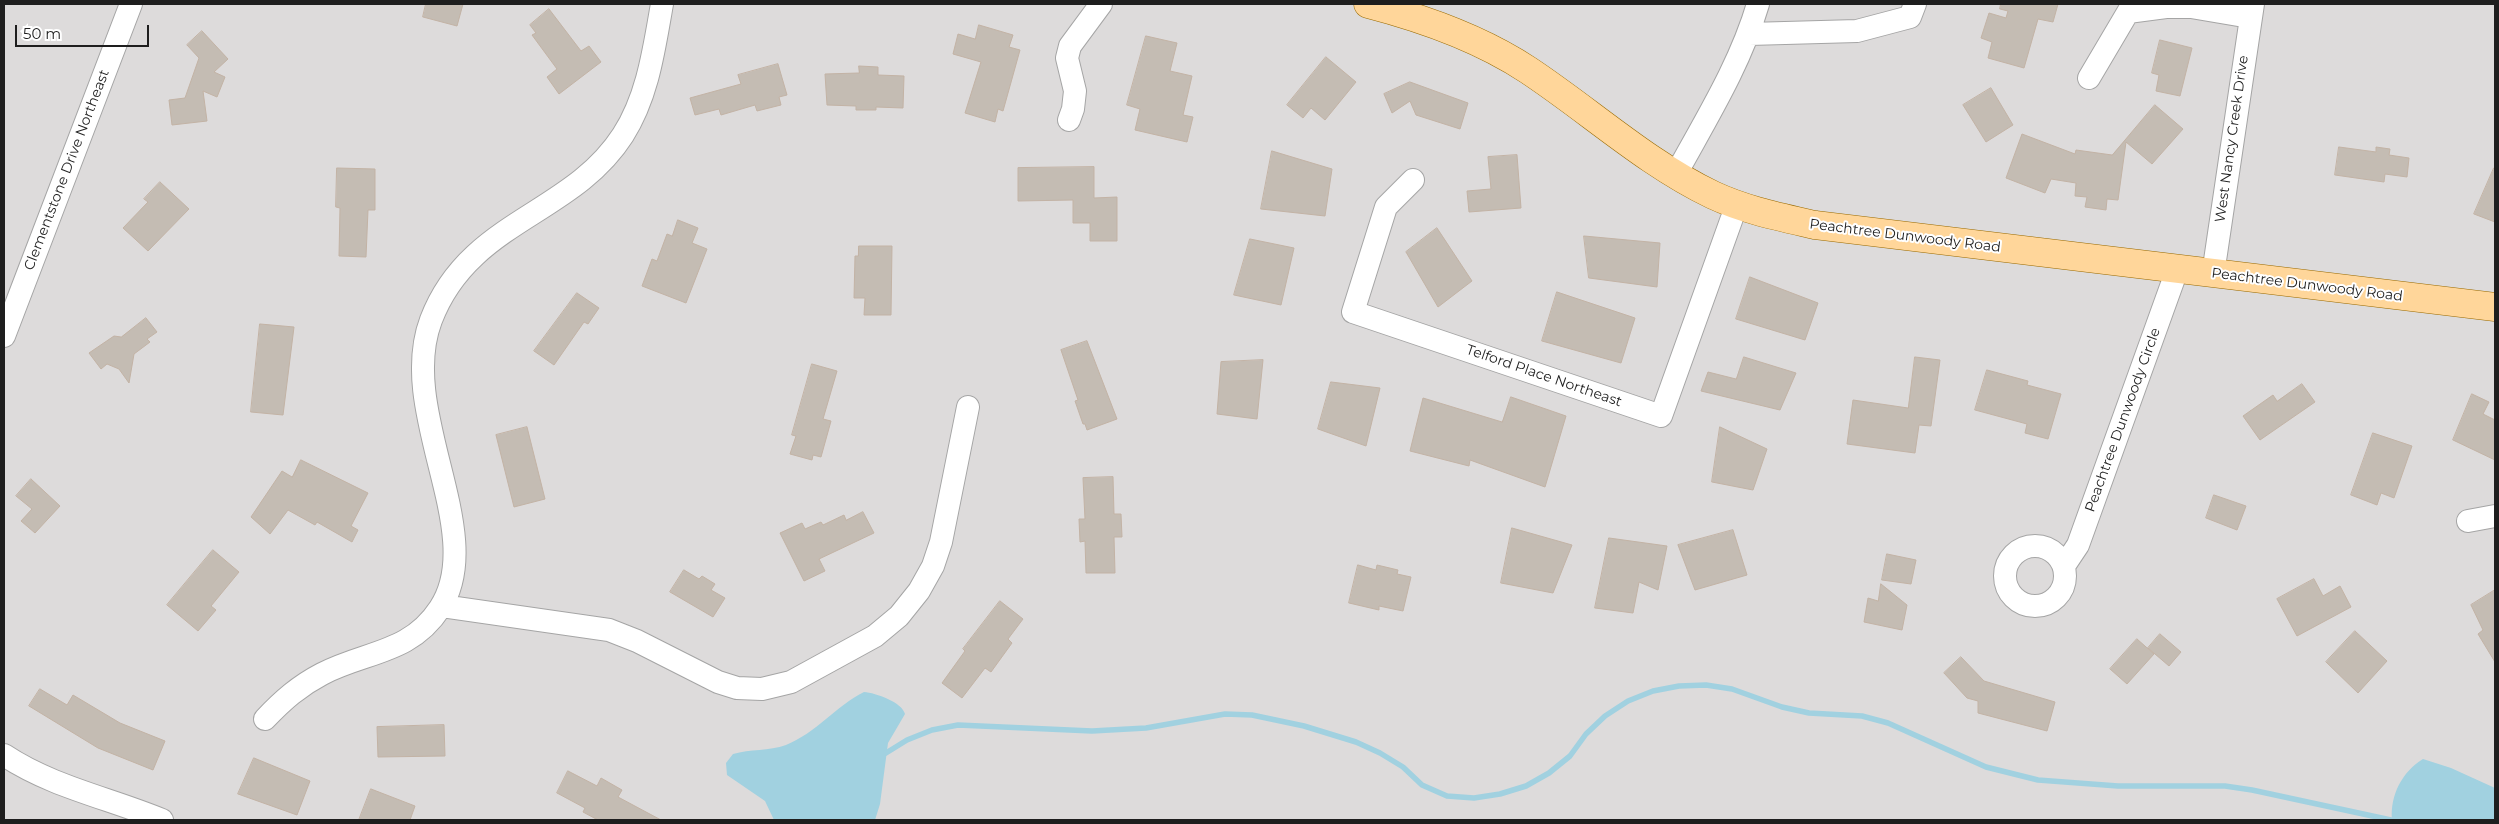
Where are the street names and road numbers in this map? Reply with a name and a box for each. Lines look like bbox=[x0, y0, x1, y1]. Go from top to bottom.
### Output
street label: West Nancy Creek Drive bbox=[2212, 54, 2252, 224]
street label: Clementstone Drive Northeast bbox=[21, 67, 113, 273]
street label: Peachtree Dunwoody Road bbox=[1808, 216, 2002, 256]
street label: Peachtree Dunwoody Road bbox=[2210, 265, 2404, 305]
street label: Peachtree Dunwoody Circle bbox=[2082, 325, 2164, 515]
street label: Telford Place Northeast bbox=[1464, 341, 1624, 411]

